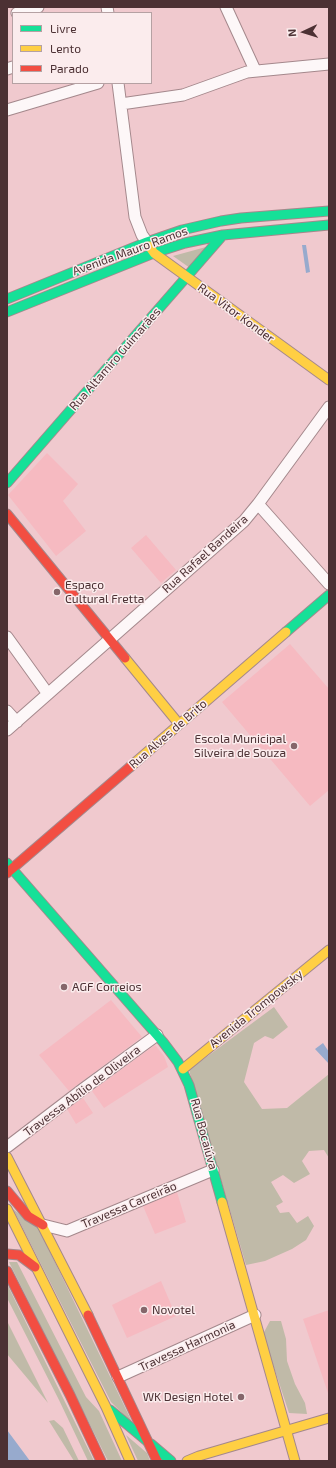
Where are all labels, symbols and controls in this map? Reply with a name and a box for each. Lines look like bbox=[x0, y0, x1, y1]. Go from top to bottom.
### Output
legend bbox=[12, 12, 152, 84]
north arrow bbox=[284, 12, 324, 52]
text: Livre bbox=[50, 21, 77, 35]
text: N bbox=[285, 28, 298, 37]
text: Lento bbox=[50, 41, 81, 55]
text: Parado bbox=[50, 61, 89, 75]
street label: Avenida Mauro Ramos bbox=[70, 223, 190, 279]
street label: Rua Vitor Konder bbox=[195, 280, 277, 346]
street label: Rua Altamiro Guimarães bbox=[66, 305, 164, 413]
street label: Rua Rafael Bandeira bbox=[159, 512, 251, 596]
place label: Espaço Cultural Fretta bbox=[65, 578, 144, 606]
marker: Espaço Cultural Fretta bbox=[52, 587, 62, 597]
street label: Rua Alves de Brito bbox=[126, 696, 210, 772]
place label: Escola Municipal Silveira de Souza bbox=[194, 732, 286, 760]
marker: Escola Municipal Silveira de Souza bbox=[289, 741, 299, 751]
street label: Avenida Trompowsky bbox=[206, 967, 306, 1051]
place label: AGF Correios bbox=[72, 980, 142, 994]
marker: AGF Correios bbox=[59, 982, 69, 992]
street label: Travessa Abílio de Oliveira bbox=[21, 1042, 143, 1140]
street label: Rua Bocaiúva bbox=[188, 1097, 220, 1171]
street label: Travessa Carreirão bbox=[79, 1178, 179, 1232]
place label: Novotel bbox=[152, 1303, 195, 1317]
marker: Novotel bbox=[139, 1305, 149, 1315]
street label: Travessa Harmonia bbox=[137, 1317, 237, 1375]
place label: WK Design Hotel bbox=[143, 1390, 233, 1404]
marker: WK Design Hotel bbox=[236, 1392, 246, 1402]

